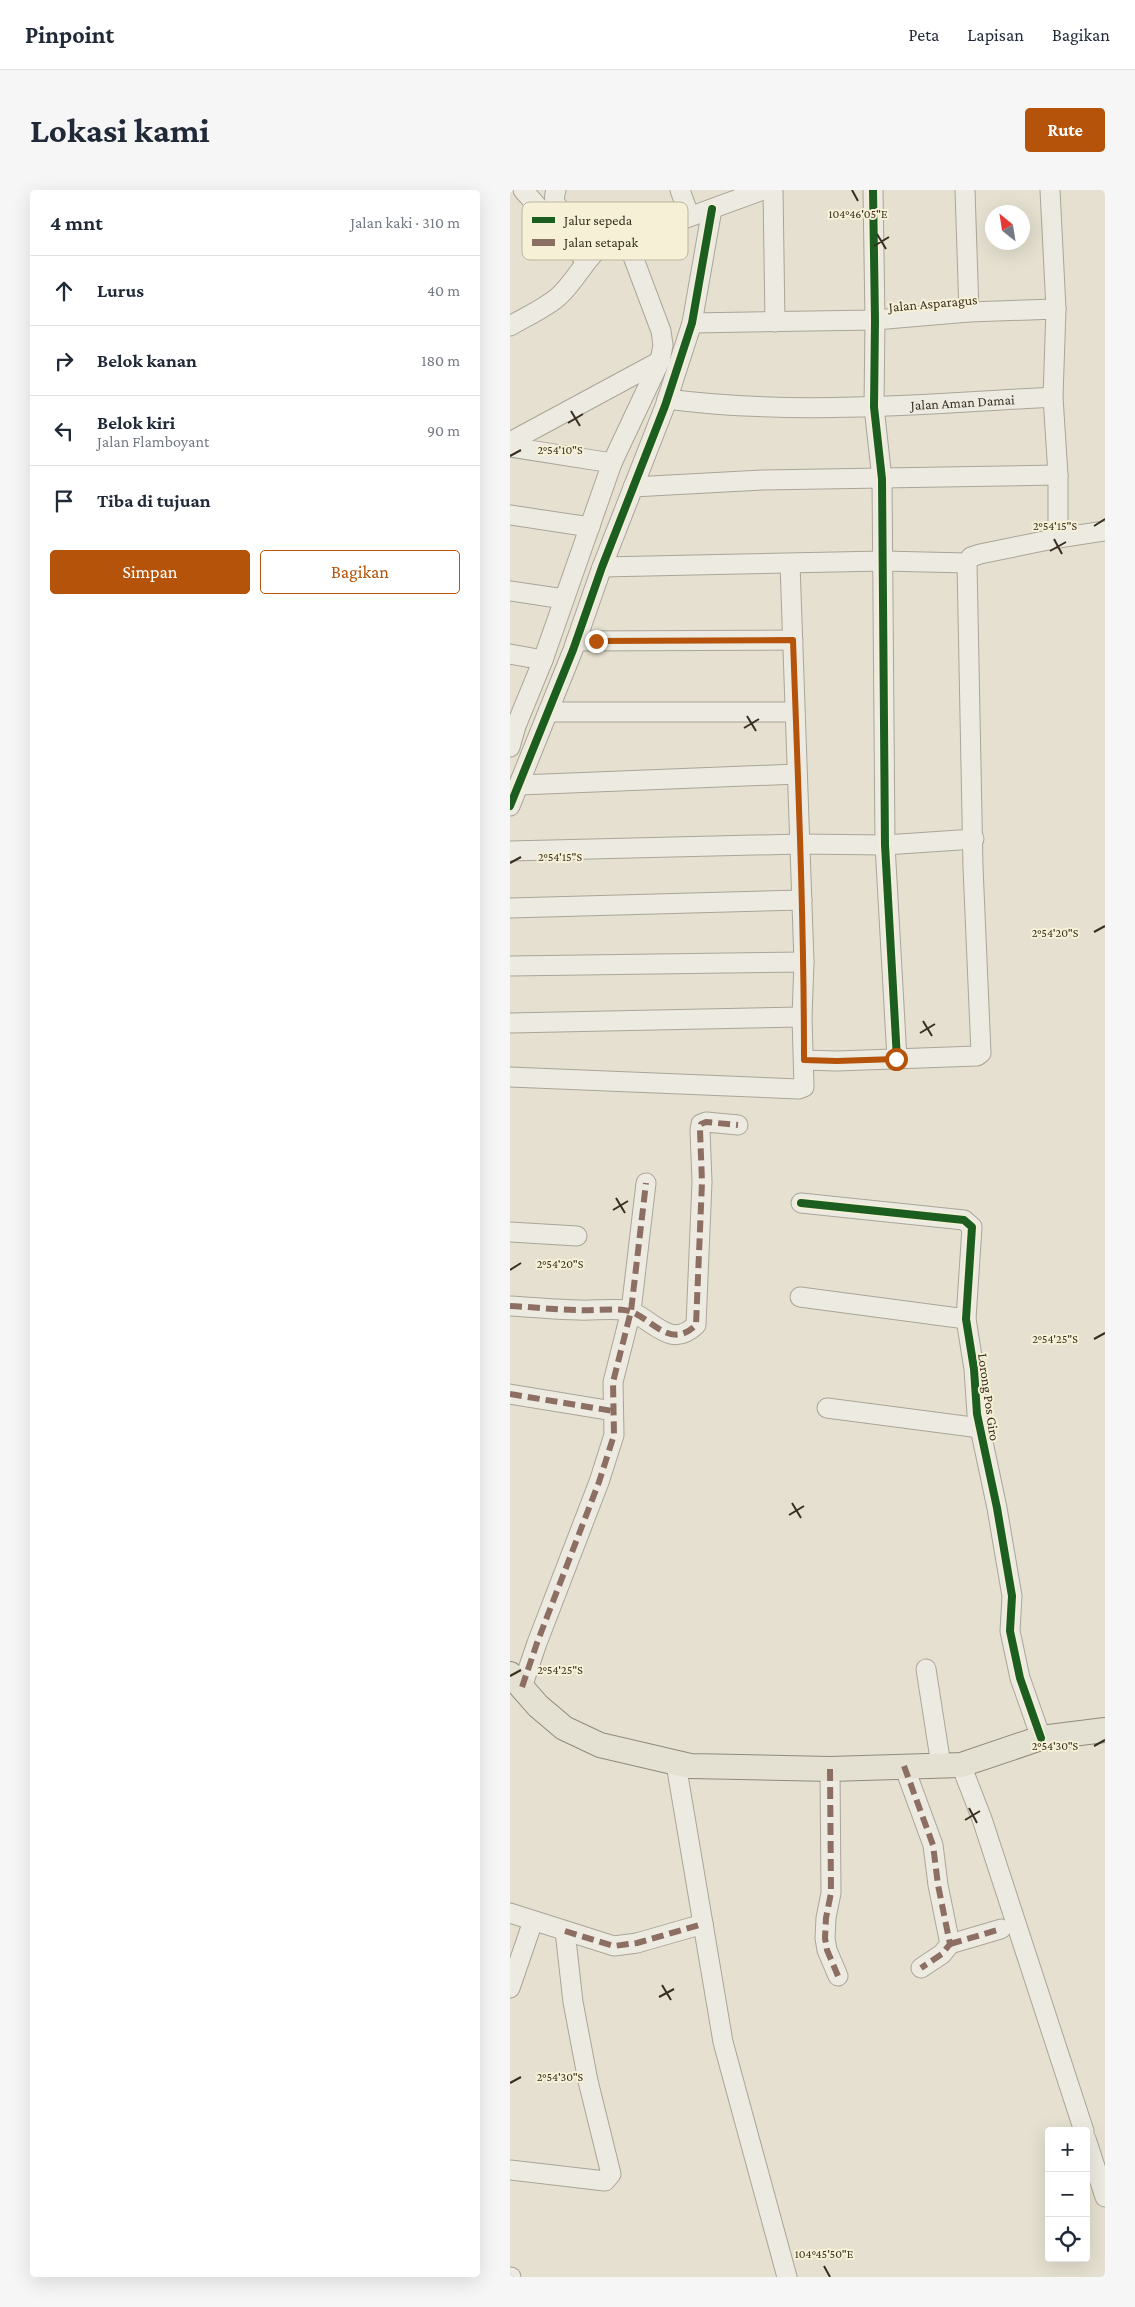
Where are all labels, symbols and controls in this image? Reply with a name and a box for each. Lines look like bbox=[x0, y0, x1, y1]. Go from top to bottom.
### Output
text: Pinpoint bbox=[25, 21, 114, 48]
text: Peta bbox=[909, 25, 939, 45]
text: Lapisan bbox=[967, 25, 1024, 45]
text: Bagikan bbox=[1052, 25, 1110, 45]
button: Rute bbox=[1025, 108, 1105, 152]
text: Lokasi kami bbox=[30, 111, 210, 150]
legend bbox=[522, 202, 688, 260]
north arrow bbox=[985, 205, 1030, 250]
text: 104°46'05"E bbox=[828, 207, 888, 221]
text: 4 mnt bbox=[50, 211, 103, 235]
text: Jalur sepeda bbox=[562, 212, 633, 228]
text: Jalan kaki · 310 m bbox=[350, 214, 460, 231]
text: Jalan setapak bbox=[562, 234, 638, 250]
icon: ahead bbox=[50, 277, 78, 305]
text: Lurus bbox=[97, 280, 144, 301]
text: 40 m bbox=[427, 282, 460, 299]
street label: Jalan Asparagus bbox=[886, 291, 978, 315]
icon: right bbox=[50, 347, 78, 375]
text: Belok kanan bbox=[97, 350, 197, 371]
text: 180 m bbox=[421, 352, 460, 369]
street label: Jalan Aman Damai bbox=[908, 391, 1015, 413]
text: Belok kiri bbox=[97, 412, 175, 433]
icon: left bbox=[50, 417, 78, 445]
text: 90 m bbox=[427, 422, 460, 439]
text: Jalan Flamboyant bbox=[97, 433, 209, 450]
text: 2°54'10"S bbox=[537, 443, 583, 457]
icon: arrive bbox=[50, 487, 78, 515]
text: Tiba di tujuan bbox=[97, 490, 211, 511]
text: 2°54'15"S bbox=[1033, 519, 1077, 533]
button: Simpan bbox=[50, 550, 250, 594]
button: Bagikan bbox=[260, 550, 460, 594]
route end bbox=[585, 630, 608, 653]
text: 2°54'15"S bbox=[538, 850, 582, 864]
text: 2°54'20"S bbox=[1032, 926, 1079, 940]
route start bbox=[885, 1048, 908, 1071]
text: 2°54'20"S bbox=[537, 1257, 584, 1271]
text: 2°54'25"S bbox=[1032, 1332, 1078, 1346]
street label: Lorong Pos Giro bbox=[975, 1352, 1003, 1442]
text: 2°54'25"S bbox=[537, 1663, 583, 1677]
text: 2°54'30"S bbox=[1032, 1739, 1079, 1753]
text: 2°54'30"S bbox=[537, 2070, 584, 2084]
map controls bbox=[1045, 2127, 1090, 2262]
button: + bbox=[1045, 2127, 1090, 2172]
button: − bbox=[1045, 2172, 1090, 2217]
button: locate bbox=[1045, 2217, 1090, 2262]
text: 104°45'50"E bbox=[795, 2247, 854, 2261]

